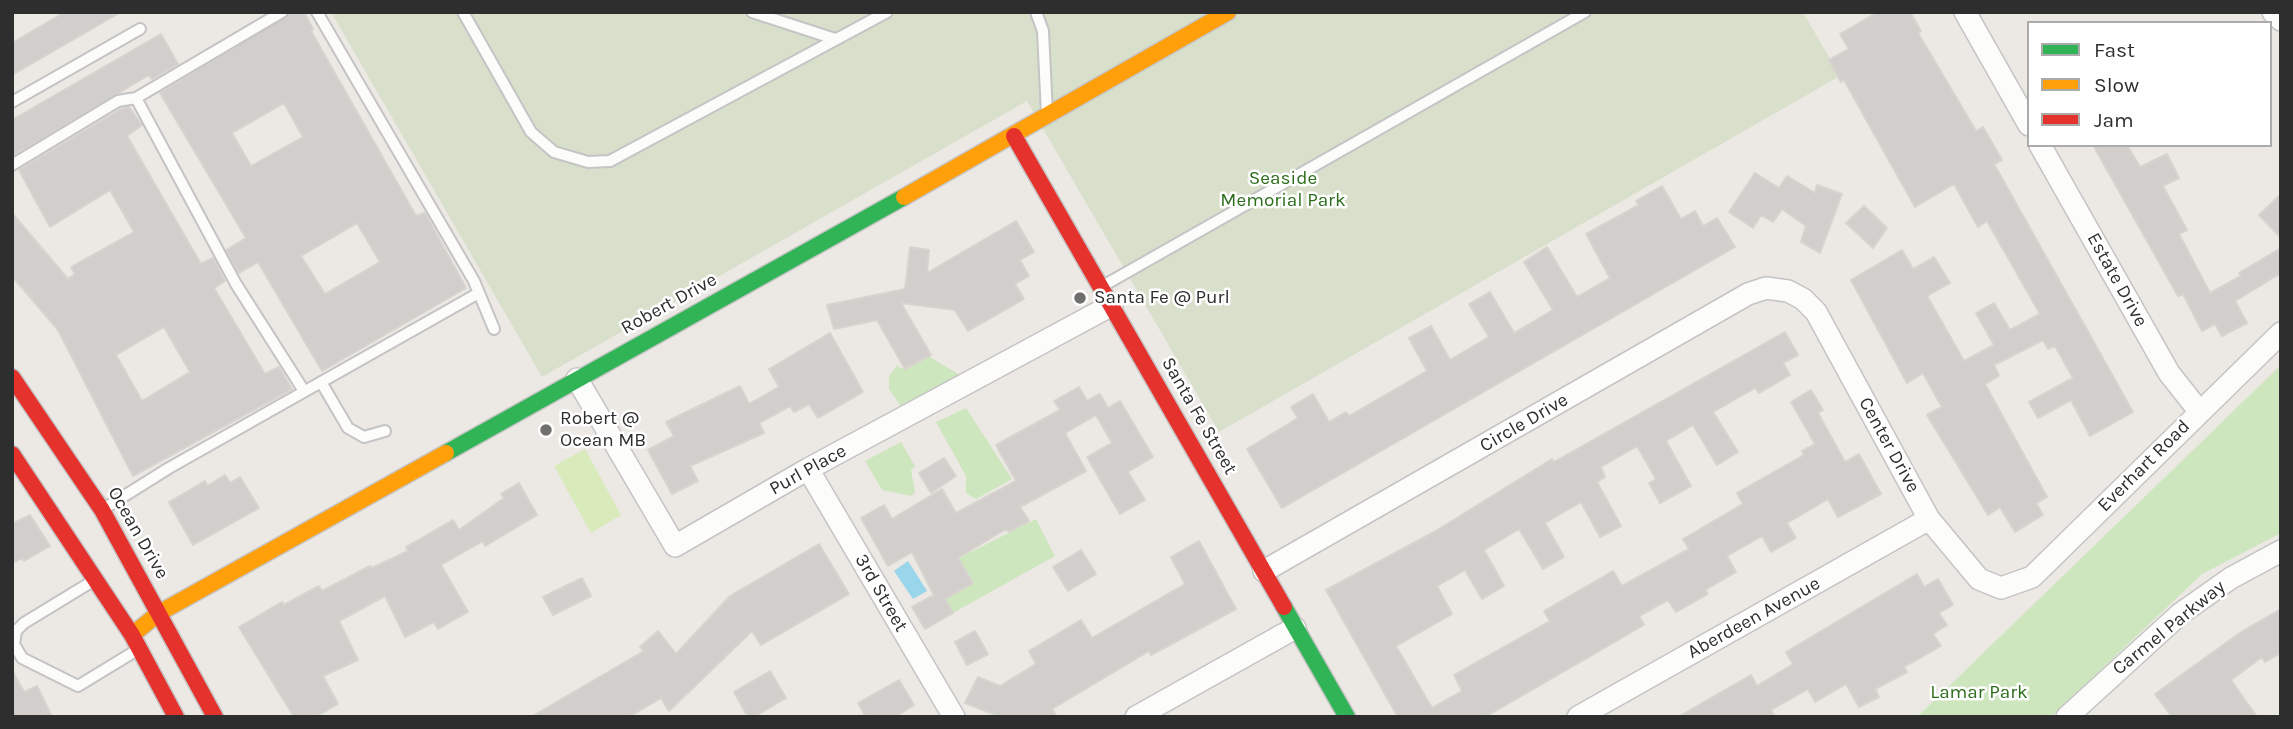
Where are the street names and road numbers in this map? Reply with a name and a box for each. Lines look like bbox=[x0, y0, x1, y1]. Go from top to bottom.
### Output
street label: Estate Drive bbox=[2082, 229, 2152, 331]
street label: Robert Drive bbox=[617, 268, 721, 340]
street label: Santa Fe Street bbox=[1156, 353, 1242, 479]
street label: Circle Drive bbox=[1476, 389, 1572, 457]
street label: Center Drive bbox=[1853, 393, 1925, 497]
street label: Everhart Road bbox=[2093, 415, 2195, 517]
street label: Purl Place bbox=[765, 440, 851, 500]
street label: Ocean Drive bbox=[102, 483, 174, 583]
street label: 3rd Street bbox=[850, 550, 912, 636]
street label: Aberdeen Avenue bbox=[1684, 572, 1824, 664]
street label: Carmel Parkway bbox=[2108, 576, 2230, 680]

